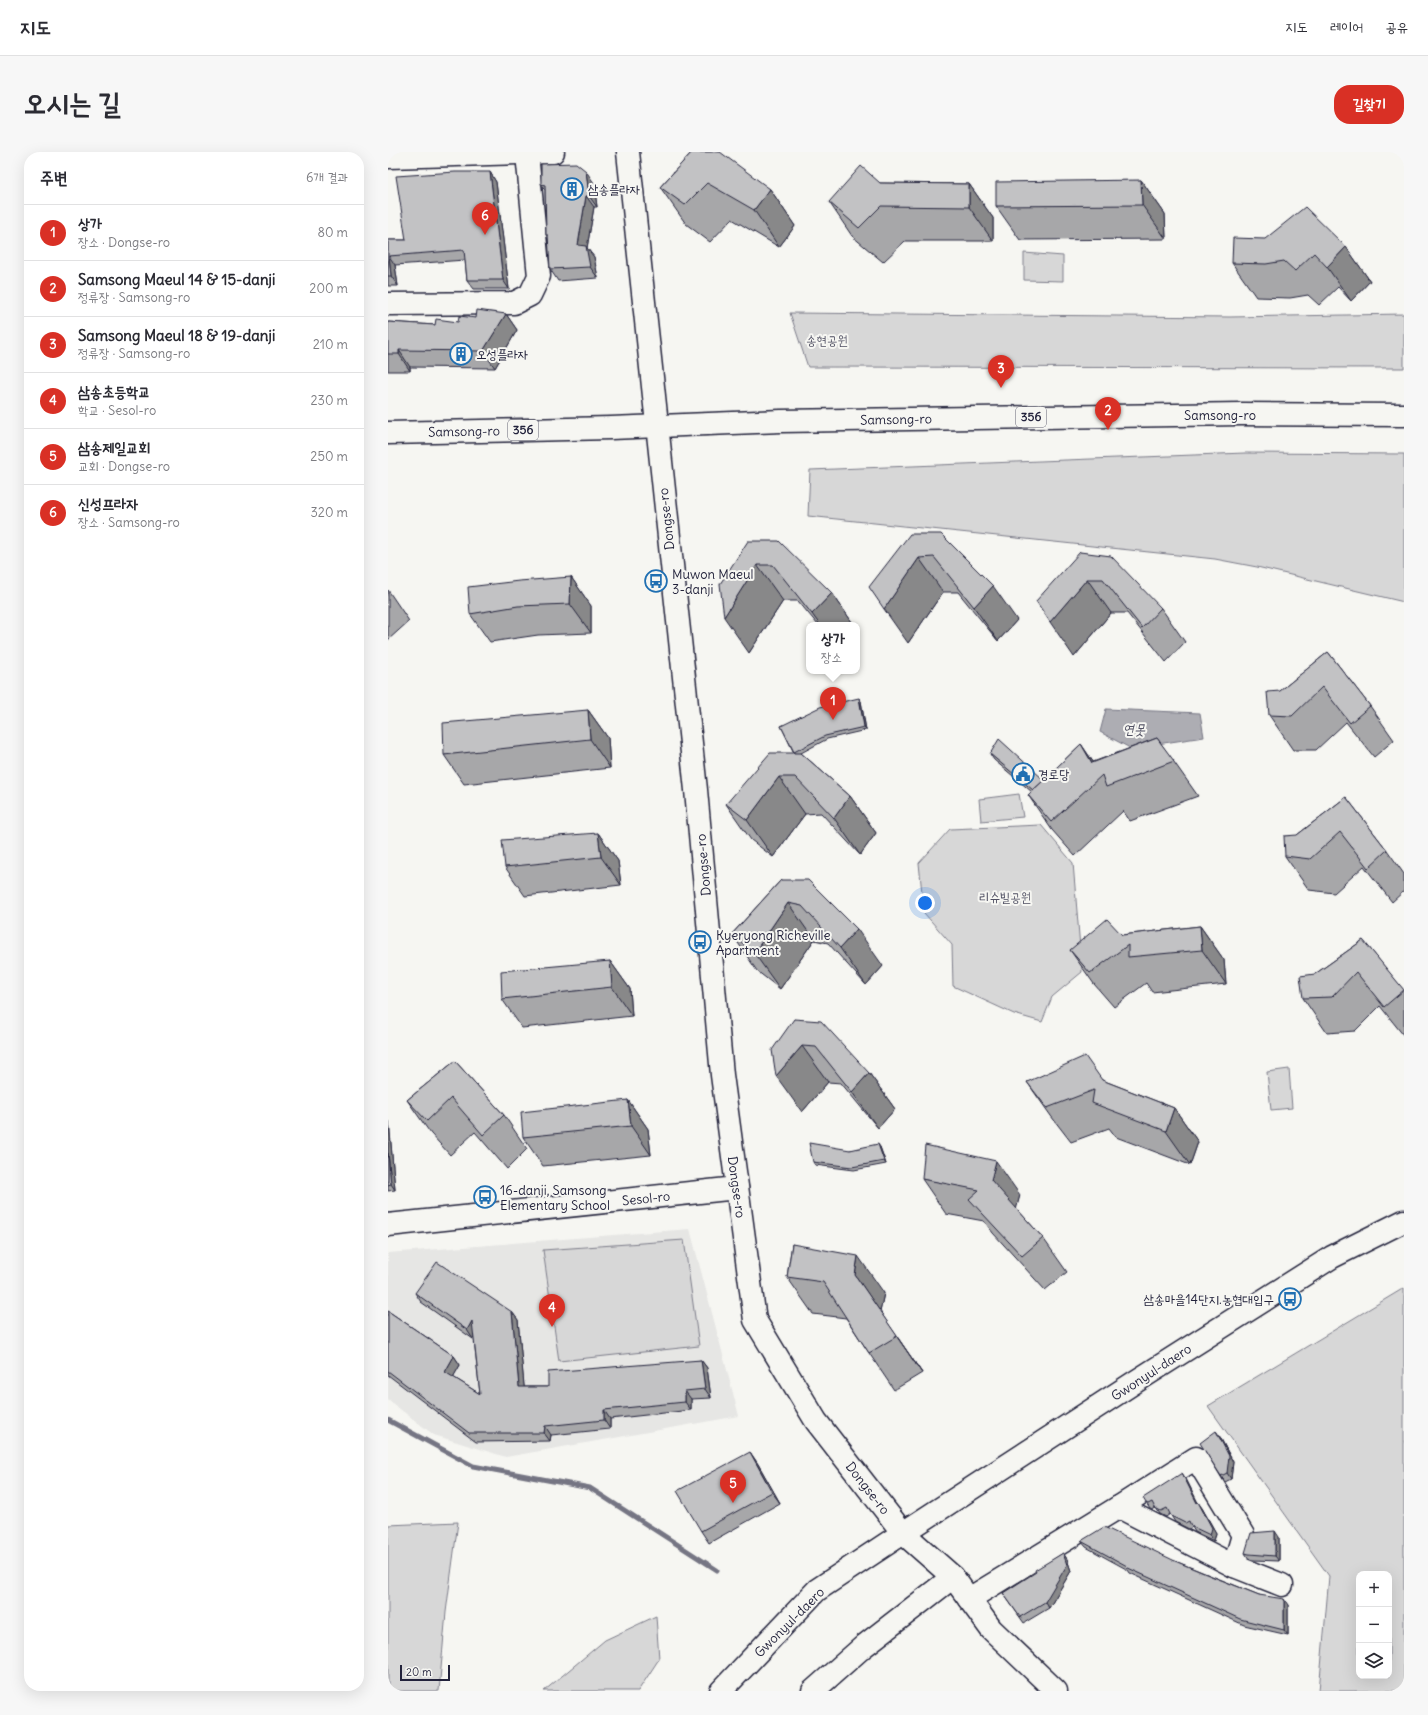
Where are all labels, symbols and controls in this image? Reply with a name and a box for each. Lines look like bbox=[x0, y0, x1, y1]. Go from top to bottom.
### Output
text: 지도 bbox=[20, 15, 51, 39]
text: 지도 bbox=[1285, 18, 1308, 36]
text: 레이어 bbox=[1330, 18, 1363, 36]
text: 공유 bbox=[1385, 18, 1408, 36]
text: 오시는 길 bbox=[24, 85, 121, 121]
button: 길찾기 bbox=[1334, 85, 1404, 124]
text: 주변 bbox=[40, 167, 67, 189]
text: 6개 결과 bbox=[306, 169, 348, 186]
building icon: 삼송플라자 bbox=[559, 176, 585, 202]
place label: 삼송플라자 bbox=[588, 181, 640, 198]
pin: 6 bbox=[472, 202, 498, 235]
text: 상가 bbox=[78, 214, 102, 233]
text: 1 bbox=[50, 224, 56, 241]
text: 80 m bbox=[317, 224, 348, 241]
text: 장소 · Dongse-ro bbox=[78, 234, 170, 251]
text: Samsong Maeul 14 & 15-danji bbox=[78, 270, 275, 289]
text: 2 bbox=[49, 280, 57, 297]
text: 200 m bbox=[309, 280, 348, 297]
text: 정류장 · Samsong-ro bbox=[78, 289, 190, 306]
text: Samsong Maeul 18 & 19-danji bbox=[78, 326, 275, 345]
park label: 송현공원 bbox=[806, 332, 848, 349]
text: 3 bbox=[49, 336, 57, 353]
text: 210 m bbox=[313, 336, 348, 353]
building icon: 오성플라자 bbox=[448, 341, 474, 367]
text: 정류장 · Samsong-ro bbox=[78, 345, 190, 362]
place label: 오성플라자 bbox=[476, 346, 528, 363]
pin: 3 bbox=[988, 355, 1014, 388]
text: 삼송초등학교 bbox=[78, 382, 150, 401]
text: 4 bbox=[49, 392, 57, 409]
text: 230 m bbox=[310, 392, 348, 409]
pin: 2 bbox=[1095, 397, 1121, 430]
text: 학교 · Sesol-ro bbox=[78, 402, 156, 419]
road number: 356 bbox=[1016, 407, 1046, 427]
street label: Samsong-ro bbox=[1184, 407, 1256, 424]
street label: Samsong-ro bbox=[860, 410, 932, 429]
road number: 356 bbox=[508, 420, 538, 440]
street label: Samsong-ro bbox=[428, 422, 500, 441]
text: 삼송제일교회 bbox=[78, 438, 150, 457]
text: 5 bbox=[49, 448, 57, 465]
text: 250 m bbox=[310, 448, 348, 465]
text: 교회 · Dongse-ro bbox=[78, 458, 170, 475]
street label: Dongse-ro bbox=[655, 487, 678, 551]
text: 신성프라자 bbox=[78, 494, 138, 513]
text: 6 bbox=[49, 504, 57, 521]
text: 320 m bbox=[310, 504, 348, 521]
text: 장소 · Samsong-ro bbox=[78, 514, 180, 531]
place label: Muwon Maeul 3-danji bbox=[672, 566, 754, 598]
bus stop icon: Muwon Maeul 3-danji bbox=[643, 568, 669, 594]
popup bbox=[806, 622, 860, 674]
text: 상가 bbox=[821, 629, 845, 648]
text: 장소 bbox=[821, 649, 842, 666]
pin: 1 bbox=[820, 687, 846, 720]
water label: 연못 bbox=[1123, 720, 1146, 738]
public building icon: 경로당 bbox=[1010, 761, 1036, 787]
place label: 경로당 bbox=[1038, 766, 1070, 783]
street label: Dongse-ro bbox=[692, 833, 715, 897]
park label: 리슈빌공원 bbox=[979, 889, 1031, 906]
your location bbox=[915, 893, 935, 913]
place label: Kyeryong Richeville Apartment bbox=[716, 927, 831, 959]
bus stop icon: Kyeryong Richeville Apartment bbox=[687, 929, 713, 955]
street label: Dongse-ro bbox=[724, 1155, 749, 1219]
place label: 16-danji, Samsong Elementary School bbox=[500, 1182, 610, 1214]
bus stop icon: 16-danji, Samsong Elementary School bbox=[472, 1184, 498, 1210]
street label: Sesol-ro bbox=[621, 1188, 671, 1209]
bus stop icon: 삼송마을14단지.농협대입구 bbox=[1277, 1286, 1303, 1312]
place label: 삼송마을14단지.농협대입구 bbox=[1144, 1291, 1274, 1308]
pin: 4 bbox=[539, 1294, 565, 1327]
street label: Gwonyul-daero bbox=[1108, 1340, 1195, 1405]
street label: Dongse-ro bbox=[842, 1459, 893, 1518]
pin: 5 bbox=[720, 1470, 746, 1503]
map controls bbox=[1356, 1571, 1392, 1679]
button: + bbox=[1356, 1571, 1392, 1607]
street label: Gwonyul-daero bbox=[751, 1584, 828, 1661]
button: − bbox=[1356, 1607, 1392, 1643]
button: layers bbox=[1356, 1643, 1392, 1679]
scale bar bbox=[400, 1663, 450, 1682]
text: 20 m bbox=[406, 1665, 432, 1679]

